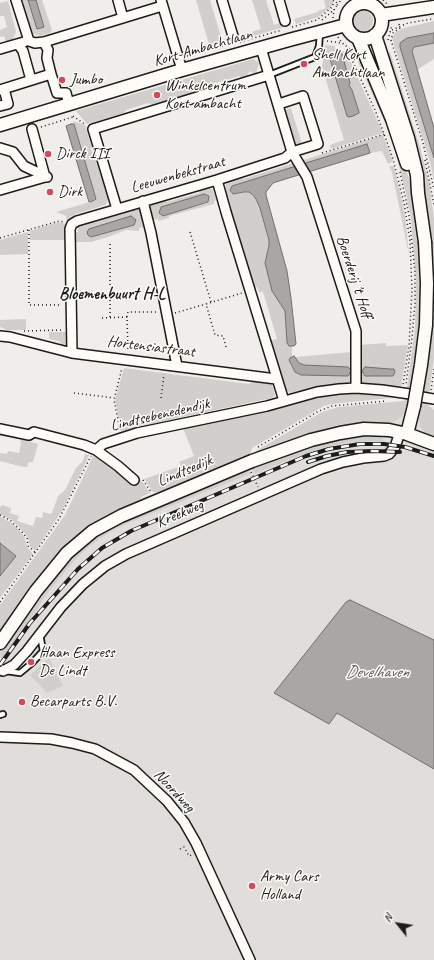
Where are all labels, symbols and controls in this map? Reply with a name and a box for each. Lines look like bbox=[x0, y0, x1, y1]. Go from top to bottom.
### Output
street label: Kort-Ambachtlaan bbox=[152, 25, 254, 71]
place label: Shell Kort Ambachtlaan bbox=[312, 45, 385, 83]
marker: Shell Kort Ambachtlaan bbox=[299, 59, 309, 69]
place label: Jumbo bbox=[70, 70, 102, 90]
marker: Jumbo bbox=[57, 75, 67, 85]
place label: Winkelcentrum Kort ambacht bbox=[165, 76, 246, 114]
marker: Winkelcentrum Kort ambacht bbox=[152, 90, 162, 100]
place label: Dirck III bbox=[56, 144, 109, 164]
marker: Dirck III bbox=[43, 149, 53, 159]
street label: Leeuwenbekstraat bbox=[129, 152, 227, 198]
place label: Dirk bbox=[58, 182, 82, 202]
marker: Dirk bbox=[45, 187, 55, 197]
street label: Boerderij 't Hoff bbox=[332, 233, 376, 321]
district label: Bloemenbuurt H-L bbox=[59, 285, 165, 305]
street label: Hortensiastraat bbox=[106, 332, 196, 362]
street label: Lindtsebenedendijk bbox=[109, 394, 211, 436]
street label: Lindtsedijk bbox=[155, 451, 215, 491]
street label: Kreekweg bbox=[154, 496, 206, 532]
place label: Haan Express De Lindt bbox=[39, 643, 115, 681]
marker: Haan Express De Lindt bbox=[26, 657, 36, 667]
water label: Develhaven bbox=[345, 663, 409, 683]
place label: Becarparts B.V. bbox=[30, 692, 117, 712]
marker: Becarparts B.V. bbox=[17, 697, 27, 707]
street label: Noordweg bbox=[149, 765, 199, 817]
place label: Army Cars Holland bbox=[260, 867, 319, 905]
marker: Army Cars Holland bbox=[247, 881, 257, 891]
north arrow bbox=[378, 904, 418, 944]
text: N bbox=[380, 912, 395, 924]

